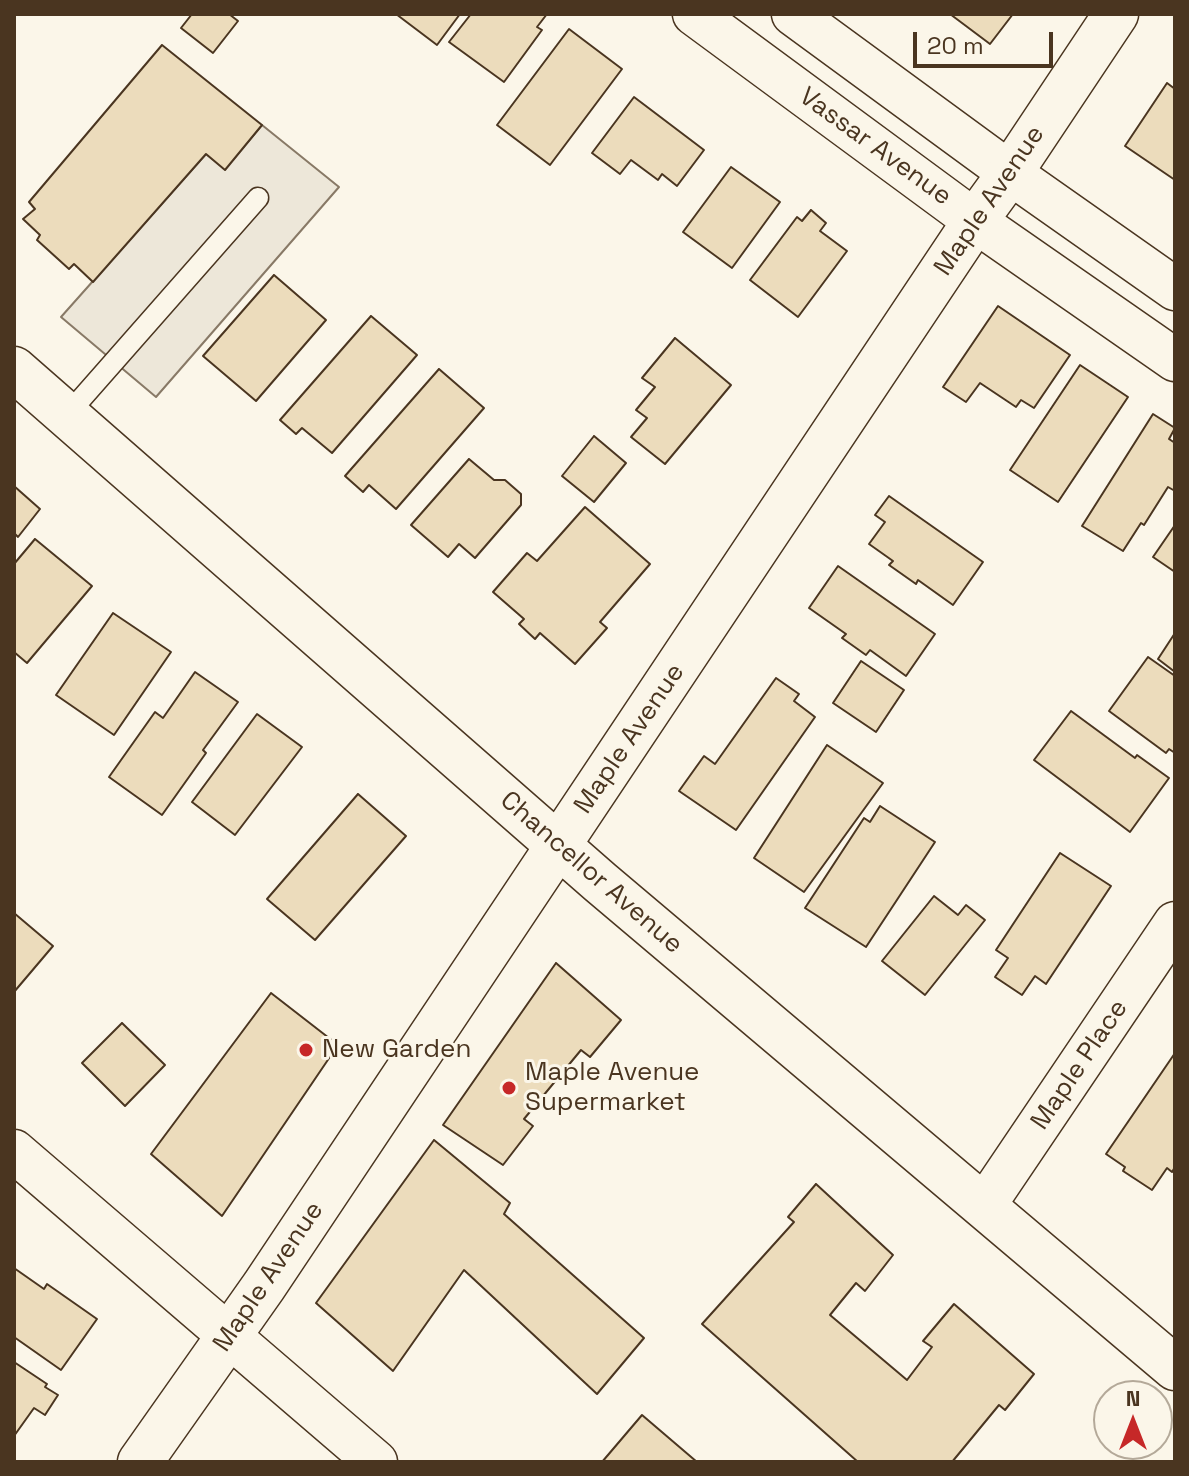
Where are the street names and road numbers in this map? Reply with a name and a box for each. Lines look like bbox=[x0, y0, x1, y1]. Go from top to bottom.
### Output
street label: Vassar Avenue bbox=[793, 81, 957, 213]
street label: Maple Avenue bbox=[928, 120, 1052, 282]
street label: Maple Avenue bbox=[568, 658, 692, 820]
street label: Chancellor Avenue bbox=[493, 785, 689, 961]
street label: Maple Place bbox=[1025, 994, 1135, 1136]
street label: Maple Avenue bbox=[207, 1196, 331, 1358]

